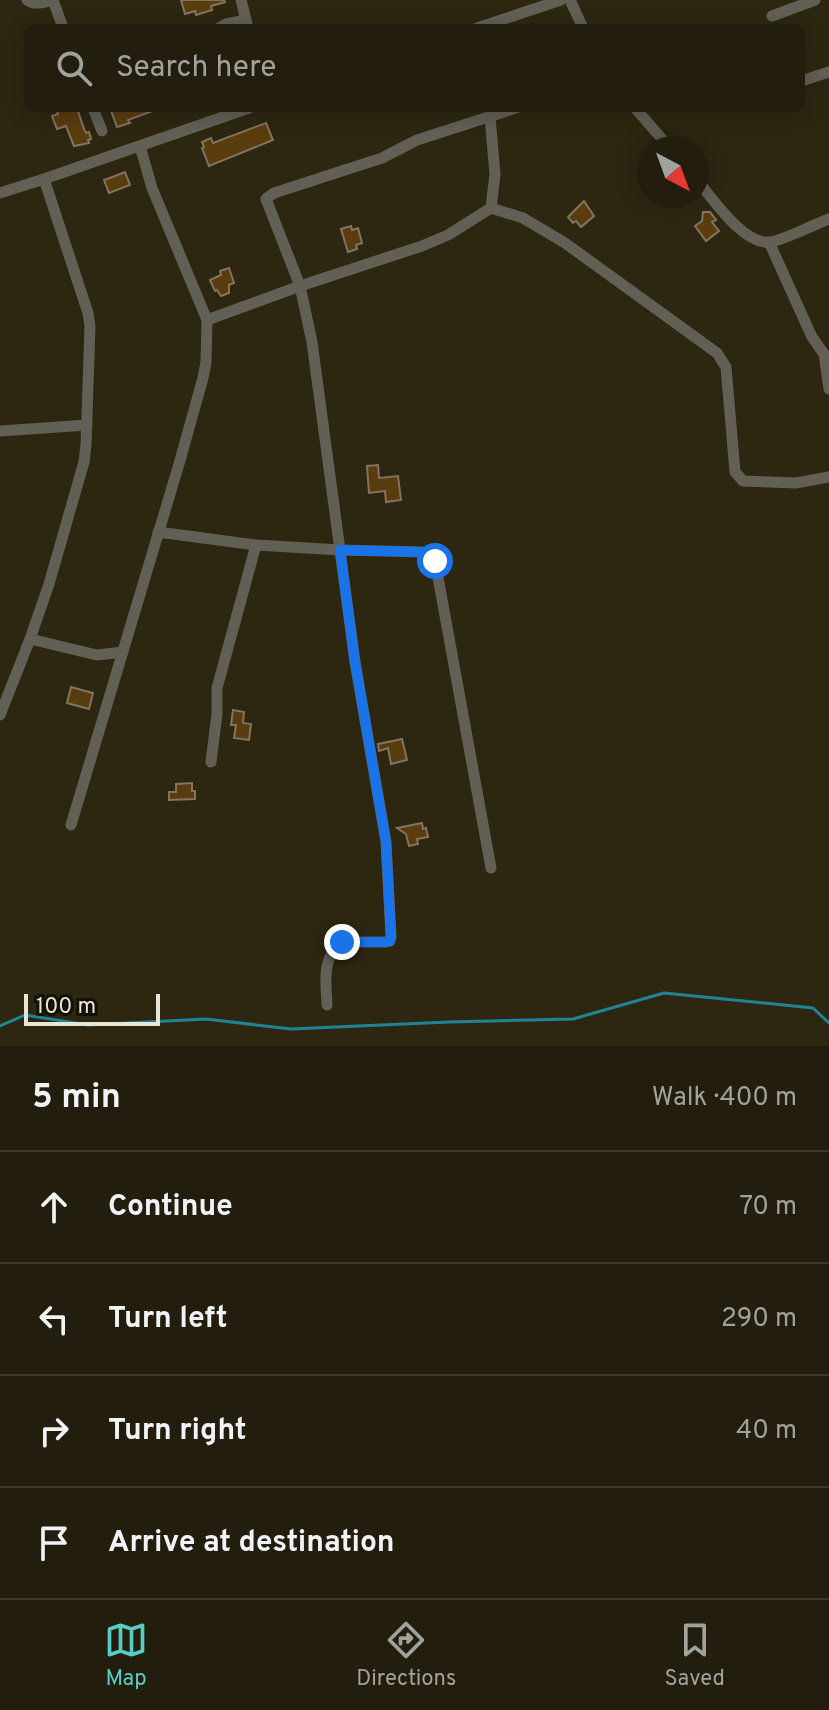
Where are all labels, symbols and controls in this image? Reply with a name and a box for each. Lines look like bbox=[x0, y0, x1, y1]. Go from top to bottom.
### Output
search box bbox=[24, 24, 805, 112]
icon: search bbox=[52, 46, 96, 90]
text: Search here bbox=[116, 50, 276, 87]
north arrow bbox=[637, 136, 709, 208]
route start bbox=[417, 543, 453, 579]
route end bbox=[324, 924, 360, 960]
scale bar bbox=[24, 990, 160, 1026]
text: 100 m bbox=[36, 994, 96, 1021]
text: 5 min bbox=[32, 1077, 121, 1120]
text: Walk · 400 m bbox=[652, 1082, 797, 1115]
icon: ahead bbox=[32, 1185, 76, 1229]
text: Continue bbox=[108, 1189, 233, 1226]
text: 70 m bbox=[739, 1191, 797, 1224]
icon: left bbox=[32, 1297, 76, 1341]
text: Turn left bbox=[108, 1301, 228, 1338]
text: 290 m bbox=[721, 1303, 797, 1336]
icon: right bbox=[32, 1409, 76, 1453]
text: Turn right bbox=[108, 1413, 246, 1450]
text: 40 m bbox=[736, 1415, 797, 1448]
icon: arrive bbox=[32, 1521, 76, 1565]
text: Arrive at destination bbox=[108, 1525, 394, 1562]
tab: Map bbox=[104, 1618, 148, 1693]
tab: Directions bbox=[356, 1618, 456, 1693]
tab: Saved bbox=[664, 1618, 725, 1693]

